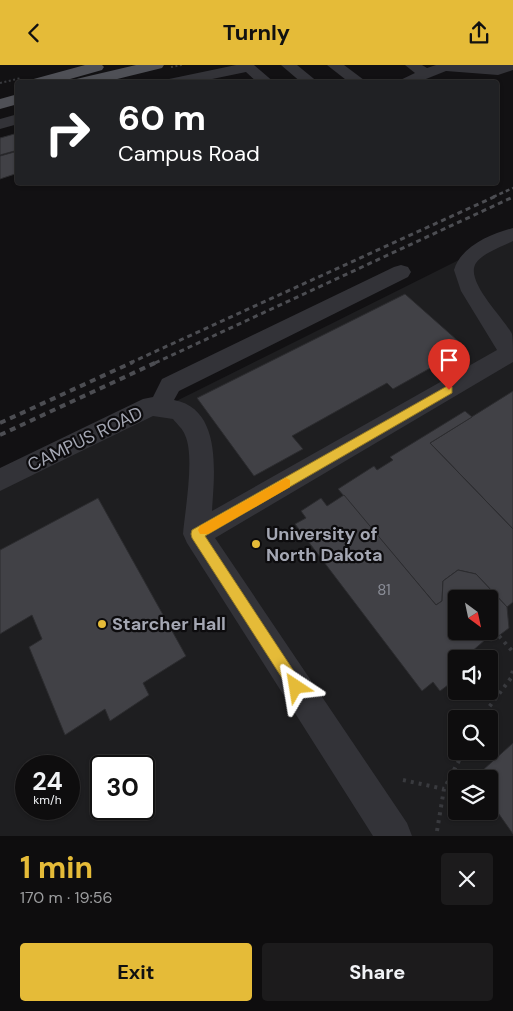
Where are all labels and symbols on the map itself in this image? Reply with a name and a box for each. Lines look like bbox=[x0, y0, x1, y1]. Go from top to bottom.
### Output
pin bbox=[428, 339, 470, 390]
street label: CAMPUS ROAD bbox=[23, 401, 147, 477]
place label: University of North Dakota bbox=[266, 522, 383, 567]
marker: University of North Dakota bbox=[250, 538, 262, 550]
house number: 81 bbox=[377, 580, 391, 600]
north arrow bbox=[448, 590, 498, 640]
place label: Starcher Hall bbox=[112, 612, 226, 636]
marker: Starcher Hall bbox=[96, 618, 108, 630]
position arrow bbox=[269, 660, 321, 712]
speed limit sign: 30 bbox=[90, 755, 155, 820]

